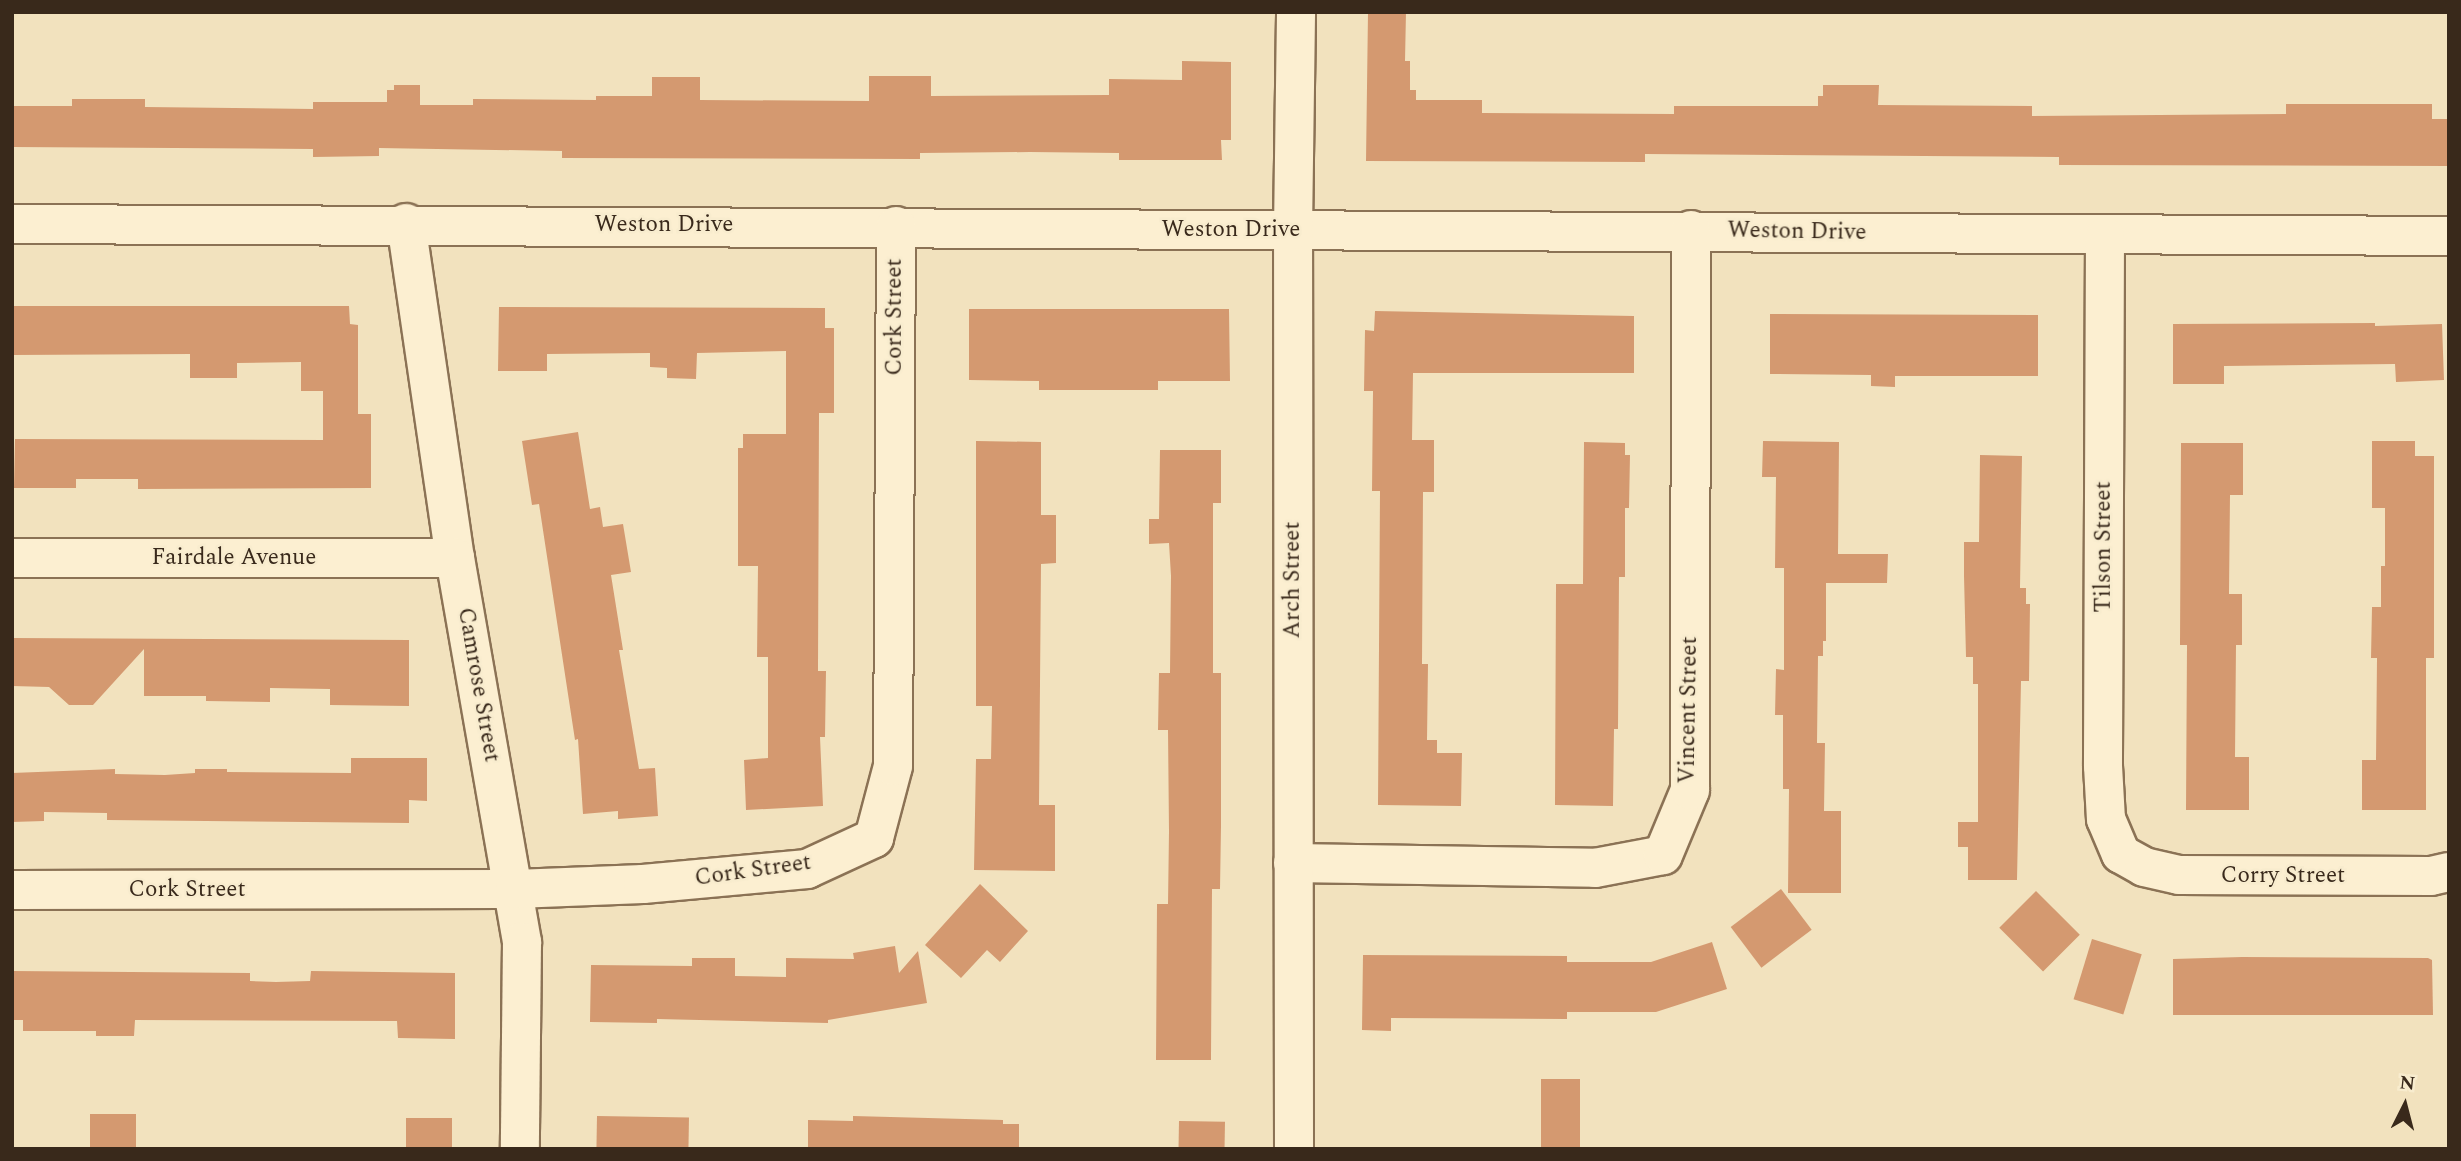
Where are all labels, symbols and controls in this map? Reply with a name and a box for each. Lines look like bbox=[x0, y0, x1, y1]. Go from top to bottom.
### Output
street label: Weston Drive bbox=[595, 211, 733, 239]
street label: Weston Drive bbox=[1162, 216, 1300, 244]
street label: Weston Drive bbox=[1727, 217, 1867, 247]
street label: Cork Street bbox=[881, 258, 909, 376]
street label: Tilson Street bbox=[2090, 481, 2118, 613]
street label: Arch Street bbox=[1279, 522, 1307, 638]
street label: Fairdale Avenue bbox=[152, 544, 316, 572]
street label: Camrose Street bbox=[451, 606, 505, 764]
street label: Vincent Street bbox=[1674, 636, 1704, 784]
street label: Cork Street bbox=[693, 849, 813, 893]
street label: Corry Street bbox=[2221, 862, 2345, 890]
street label: Cork Street bbox=[128, 876, 246, 904]
text: N bbox=[2398, 1068, 2416, 1099]
north arrow bbox=[2370, 1070, 2440, 1140]

